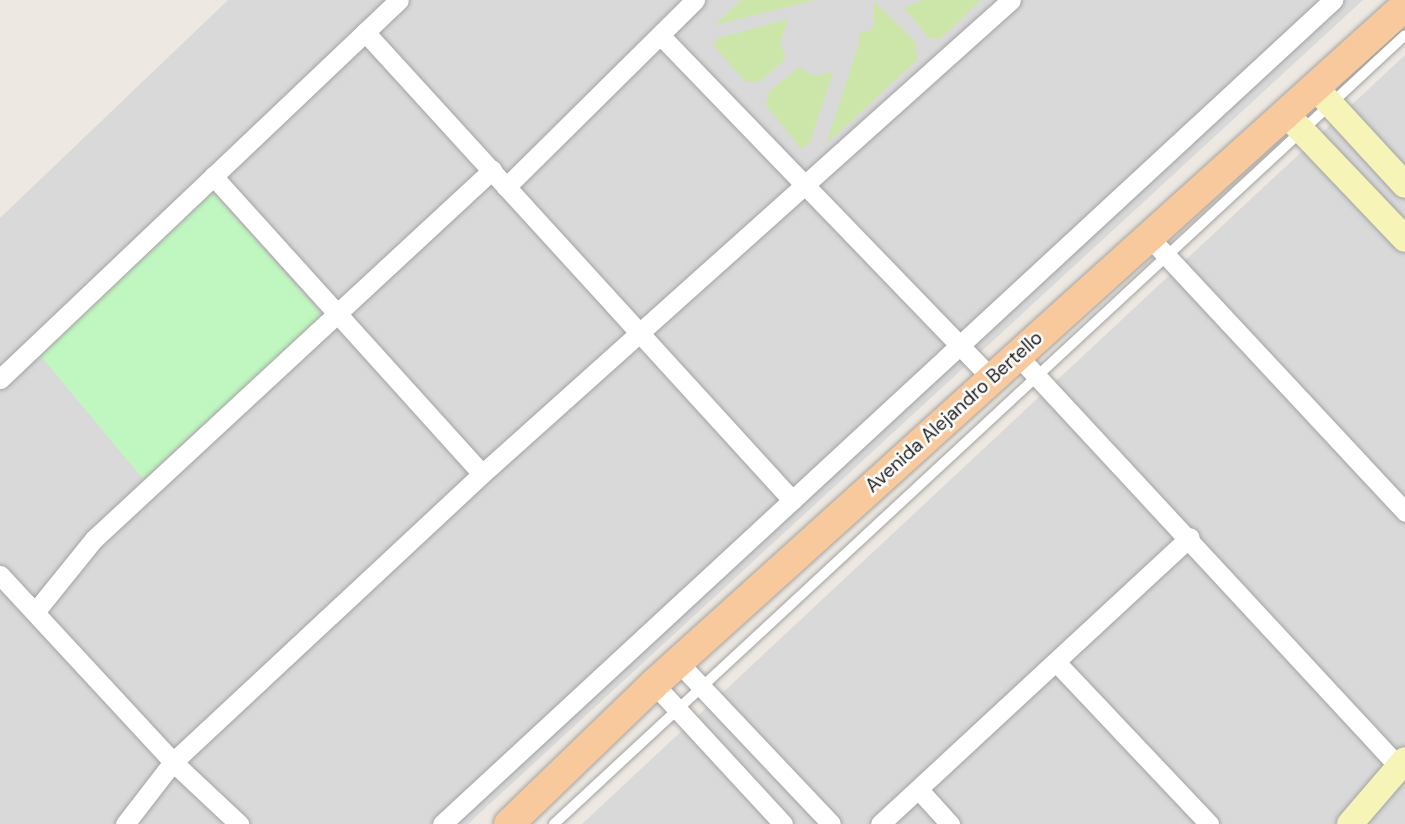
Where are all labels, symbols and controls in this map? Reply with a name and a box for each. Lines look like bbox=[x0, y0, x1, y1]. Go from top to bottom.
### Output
street label: Avenida Alejandro Bertello bbox=[861, 327, 1047, 497]

